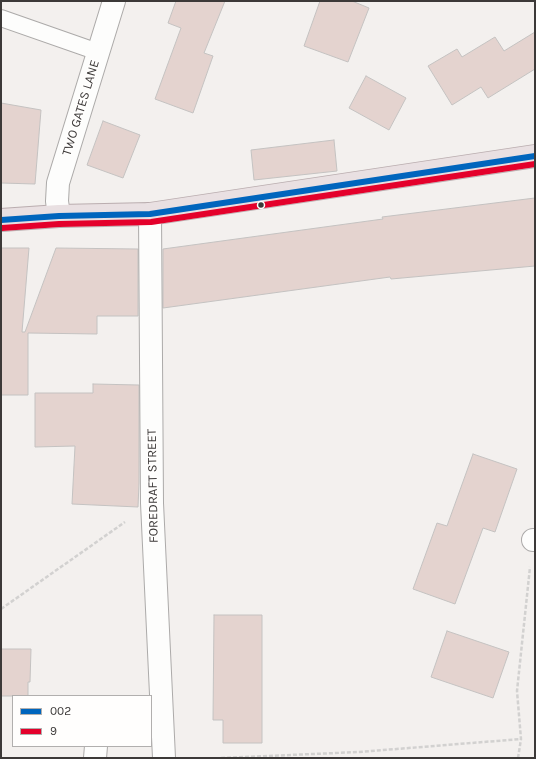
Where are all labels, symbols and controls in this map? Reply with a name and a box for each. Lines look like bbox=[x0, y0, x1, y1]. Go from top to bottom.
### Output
street label: TWO GATES LANE bbox=[59, 58, 103, 158]
unlabelled marker bbox=[256, 200, 266, 210]
street label: FOREDRAFT STREET bbox=[144, 429, 162, 543]
legend bbox=[12, 695, 152, 747]
text: 002 bbox=[50, 704, 71, 718]
text: 9 bbox=[50, 724, 57, 738]

